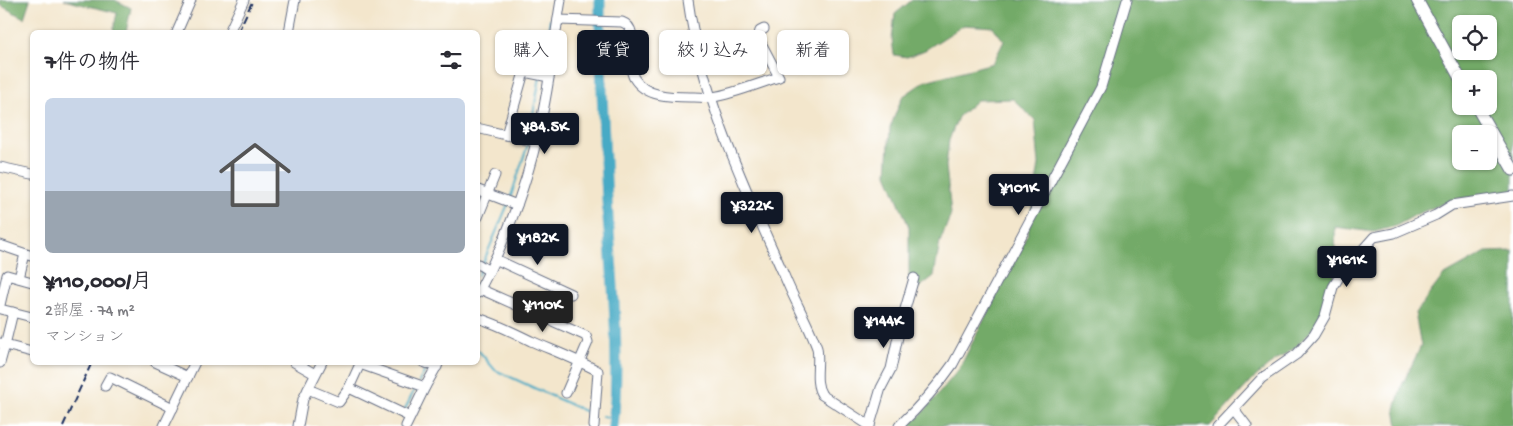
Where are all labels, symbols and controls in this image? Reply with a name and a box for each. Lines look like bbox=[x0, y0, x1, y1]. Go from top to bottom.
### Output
map controls bbox=[1452, 15, 1497, 170]
button: locate bbox=[1452, 15, 1497, 60]
chip: 購入 bbox=[495, 30, 567, 75]
chip: 賃貸 bbox=[577, 30, 649, 75]
chip: 絞り込み bbox=[659, 30, 767, 75]
chip: 新着 bbox=[777, 30, 849, 75]
icon: filters bbox=[437, 46, 465, 74]
text: 7件の物件 bbox=[45, 52, 140, 77]
button: + bbox=[1452, 70, 1497, 115]
pin: ¥84.5K bbox=[504, 112, 586, 155]
text: ¥84.5K bbox=[522, 119, 568, 138]
button: − bbox=[1452, 125, 1497, 170]
icon: home bbox=[210, 130, 300, 220]
pin: ¥101K bbox=[984, 174, 1054, 216]
text: ¥101K bbox=[1000, 180, 1038, 199]
pin: ¥322K bbox=[717, 192, 787, 234]
text: ¥322K bbox=[732, 198, 772, 217]
pin: ¥182K bbox=[503, 224, 573, 266]
text: ¥182K bbox=[518, 230, 558, 249]
pin: ¥161K bbox=[1312, 246, 1382, 288]
text: ¥161K bbox=[1328, 252, 1366, 271]
text: ¥110,000/月 bbox=[45, 271, 152, 296]
pin: ¥110K bbox=[508, 290, 578, 333]
text: ¥110K bbox=[524, 297, 562, 316]
text: 2部屋 · 74 m² bbox=[45, 303, 135, 322]
pin: ¥144K bbox=[849, 306, 919, 349]
text: ¥144K bbox=[865, 313, 903, 332]
text: マンション bbox=[45, 329, 124, 348]

